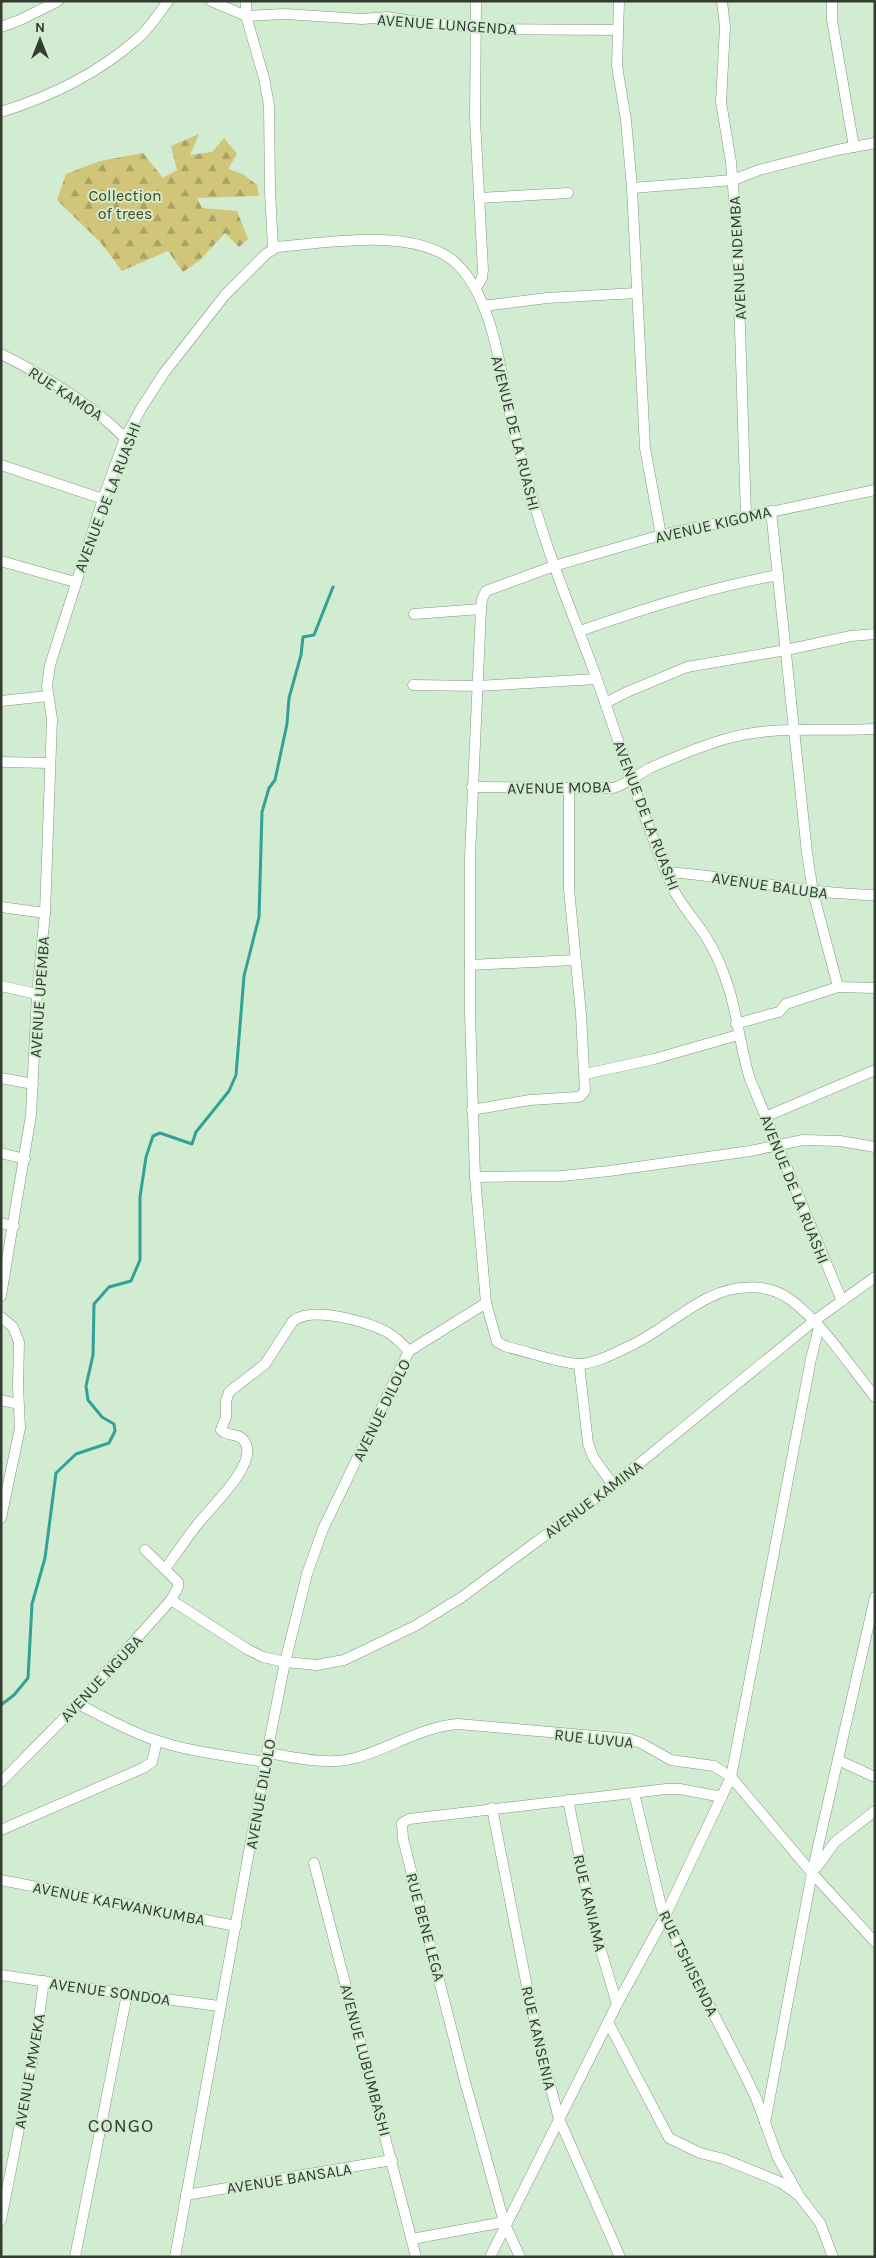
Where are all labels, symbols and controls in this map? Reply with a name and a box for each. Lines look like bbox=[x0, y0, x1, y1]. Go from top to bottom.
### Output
street label: AVENUE LUNGENDA bbox=[377, 10, 517, 39]
north arrow bbox=[15, 15, 65, 65]
text: N bbox=[35, 19, 45, 36]
park label: Collection of trees bbox=[88, 186, 162, 223]
street label: AVENUE NDEMBA bbox=[725, 196, 750, 320]
street label: AVENUE DE LA RUASHI bbox=[487, 354, 544, 513]
street label: RUE KAMOA bbox=[25, 362, 107, 425]
street label: AVENUE DE LA RUASHI bbox=[70, 420, 145, 575]
street label: AVENUE KIGOMA bbox=[653, 502, 773, 547]
street label: AVENUE DE LA RUASHI bbox=[609, 738, 684, 893]
street label: AVENUE MOBA bbox=[507, 777, 611, 798]
street label: AVENUE BALUBA bbox=[711, 868, 829, 903]
street label: AVENUE UPEMBA bbox=[26, 936, 53, 1059]
street label: AVENUE DE LA RUASHI bbox=[756, 1112, 833, 1266]
street label: AVENUE DILOLO bbox=[348, 1356, 414, 1465]
street label: AVENUE KAMINA bbox=[540, 1456, 646, 1542]
street label: AVENUE NGUBA bbox=[56, 1631, 146, 1726]
street label: RUE LUVUA bbox=[553, 1725, 635, 1752]
street label: AVENUE DILOLO bbox=[241, 1737, 280, 1851]
street label: RUE KANIAMA bbox=[569, 1853, 610, 1954]
street label: RUE BENE LEGA bbox=[402, 1871, 449, 1984]
street label: AVENUE KAFWANKUMBA bbox=[31, 1877, 207, 1930]
street label: RUE TSHISENDA bbox=[655, 1907, 722, 2019]
street label: AVENUE SONDOA bbox=[48, 1974, 172, 2009]
street label: AVENUE LUBUMBASHI bbox=[336, 1982, 395, 2138]
street label: RUE KANSENIA bbox=[517, 1984, 560, 2092]
street label: AVENUE MWEKA bbox=[10, 2012, 49, 2130]
district label: CONGO bbox=[88, 2115, 154, 2137]
street label: AVENUE BANSALA bbox=[225, 2159, 353, 2198]

